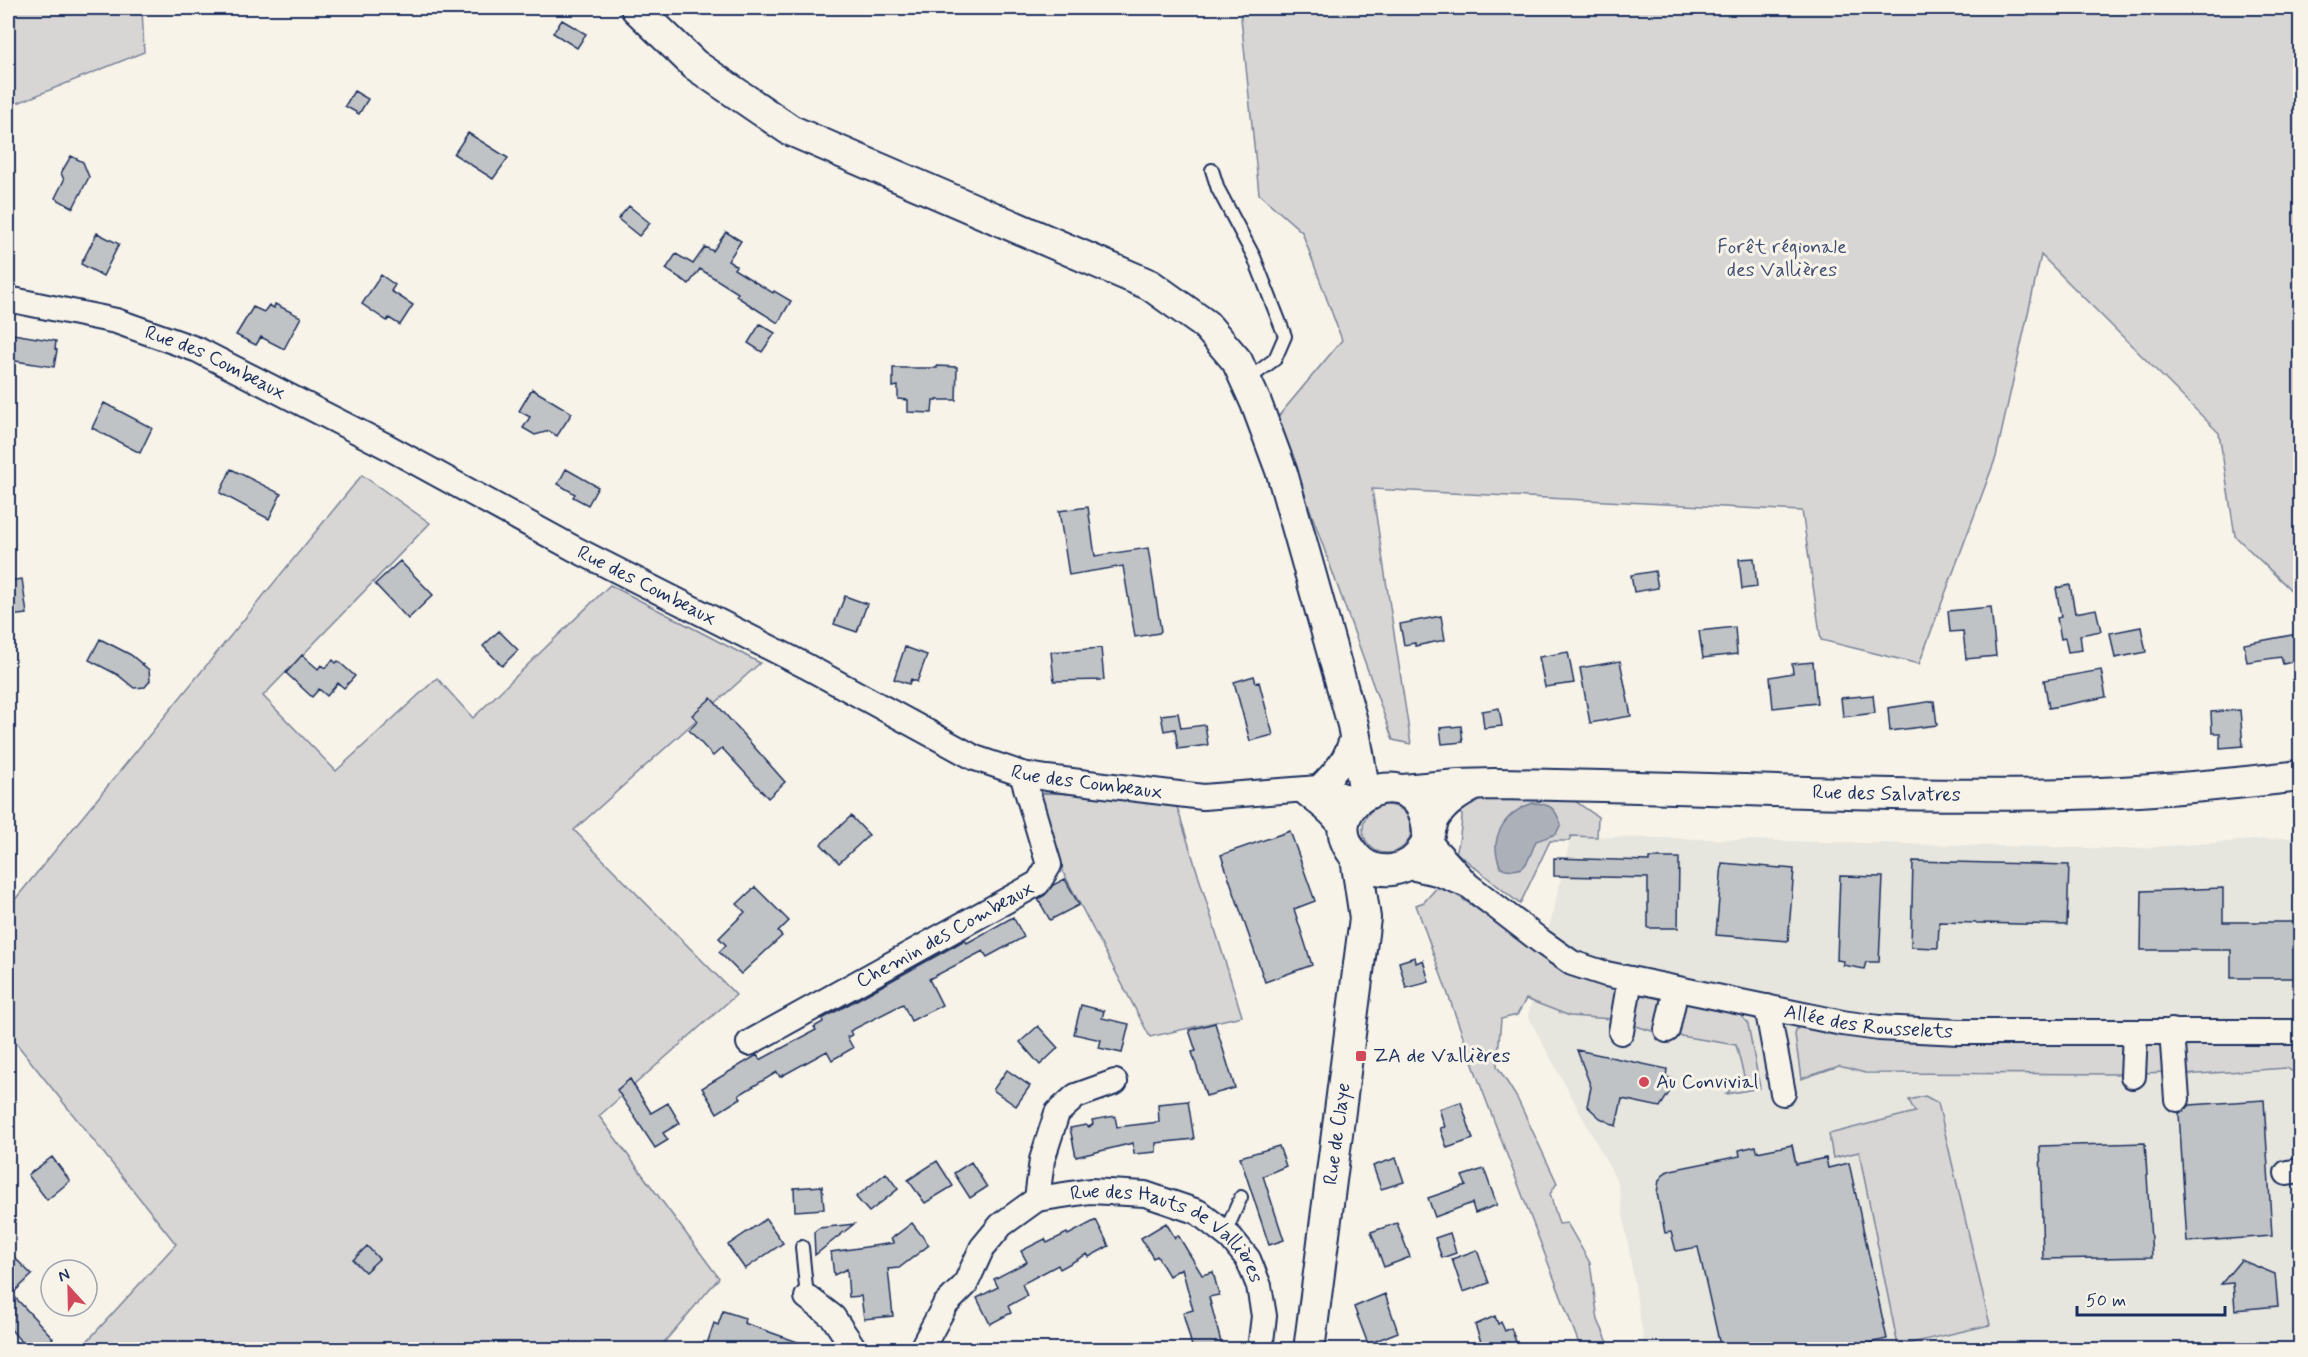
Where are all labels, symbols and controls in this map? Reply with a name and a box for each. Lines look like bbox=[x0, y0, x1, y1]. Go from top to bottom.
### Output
park label: Forêt régionale des Vallières bbox=[1717, 234, 1847, 284]
street label: Rue des Combeaux bbox=[141, 319, 291, 406]
street label: Rue des Combeaux bbox=[573, 539, 721, 632]
street label: Rue des Combeaux bbox=[1007, 758, 1165, 806]
street label: Rue des Salvatres bbox=[1812, 779, 1961, 808]
street label: Chemin des Combeaux bbox=[851, 874, 1039, 995]
street label: Allée des Rousselets bbox=[1782, 998, 1954, 1045]
place label: ZA de Vallières bbox=[1373, 1043, 1510, 1070]
marker: ZA de Vallières bbox=[1354, 1049, 1368, 1063]
place label: Au Convivial bbox=[1656, 1069, 1758, 1096]
marker: Au Convivial bbox=[1637, 1075, 1651, 1089]
street label: Rue de Claye bbox=[1317, 1081, 1357, 1187]
street label: Rue des Hauts de Vallières bbox=[1068, 1178, 1270, 1287]
north arrow bbox=[39, 1258, 99, 1318]
text: N bbox=[55, 1264, 73, 1287]
scale bar bbox=[2077, 1279, 2226, 1317]
text: 50 m bbox=[2086, 1289, 2126, 1313]

